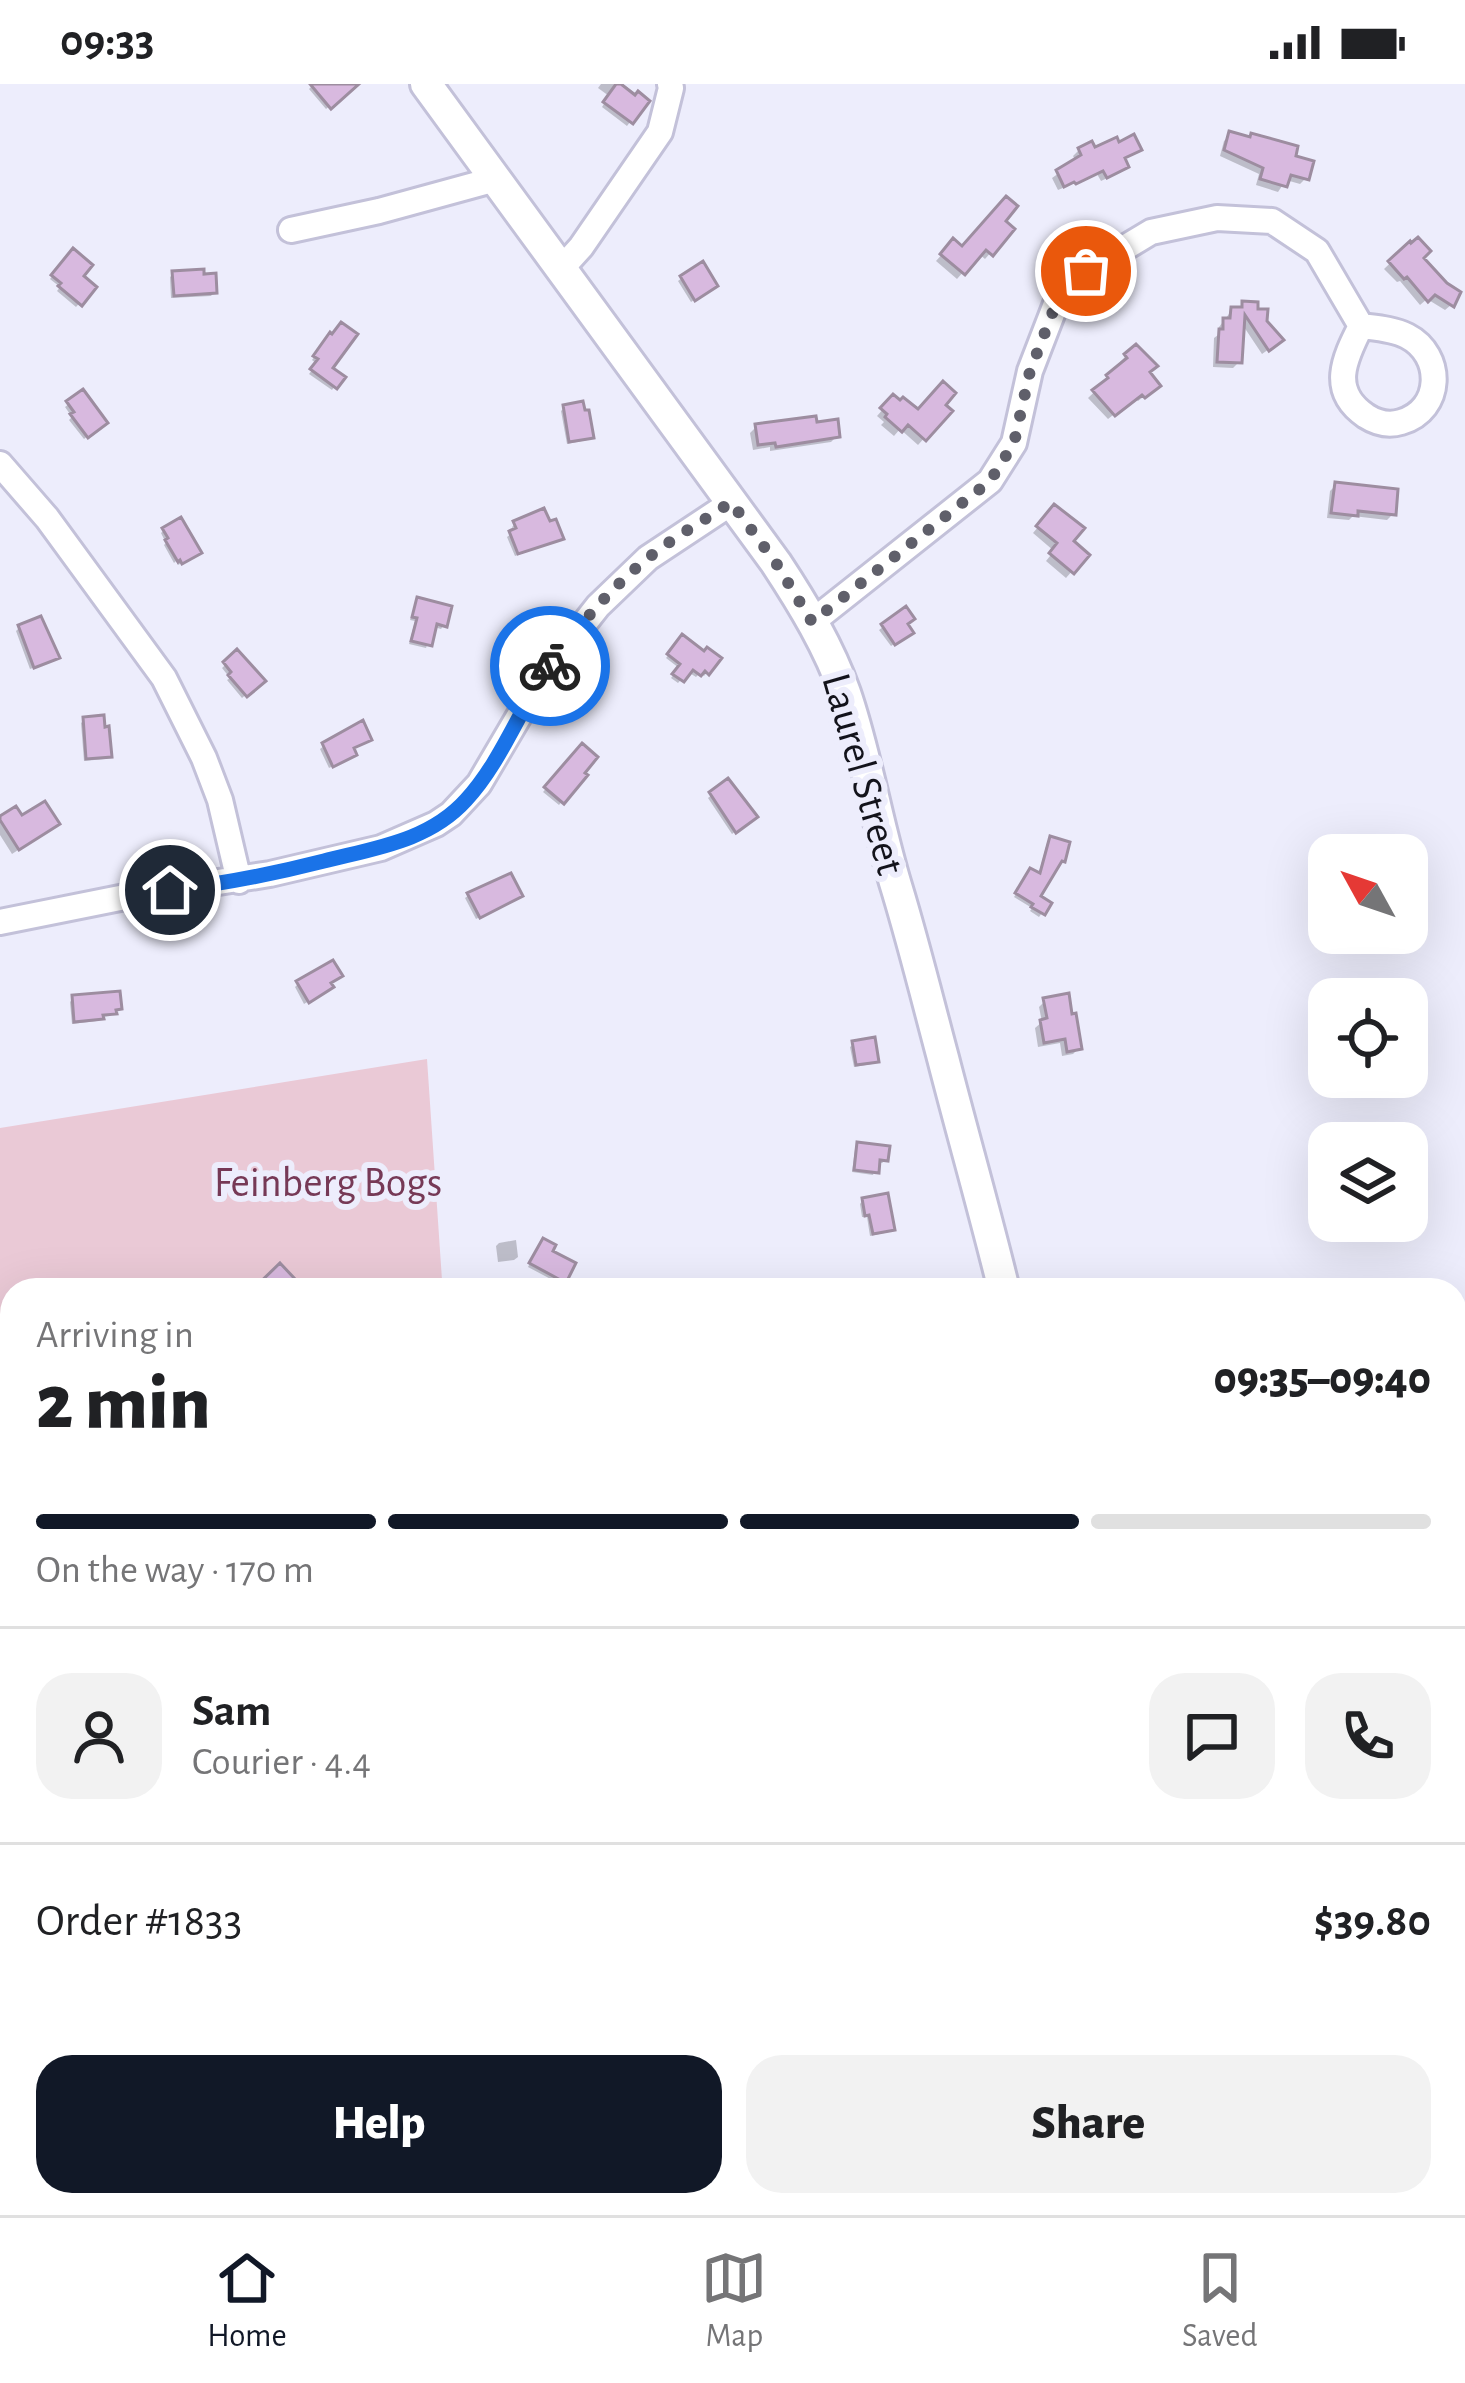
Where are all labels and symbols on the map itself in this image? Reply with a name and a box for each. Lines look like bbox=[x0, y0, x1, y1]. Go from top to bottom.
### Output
pin bbox=[1035, 220, 1137, 322]
courier bbox=[490, 606, 610, 726]
street label: Laurel Street bbox=[814, 669, 912, 879]
north arrow bbox=[1308, 834, 1428, 954]
pin bbox=[119, 839, 221, 941]
park label: Feinberg Bogs bbox=[214, 1162, 442, 1204]

